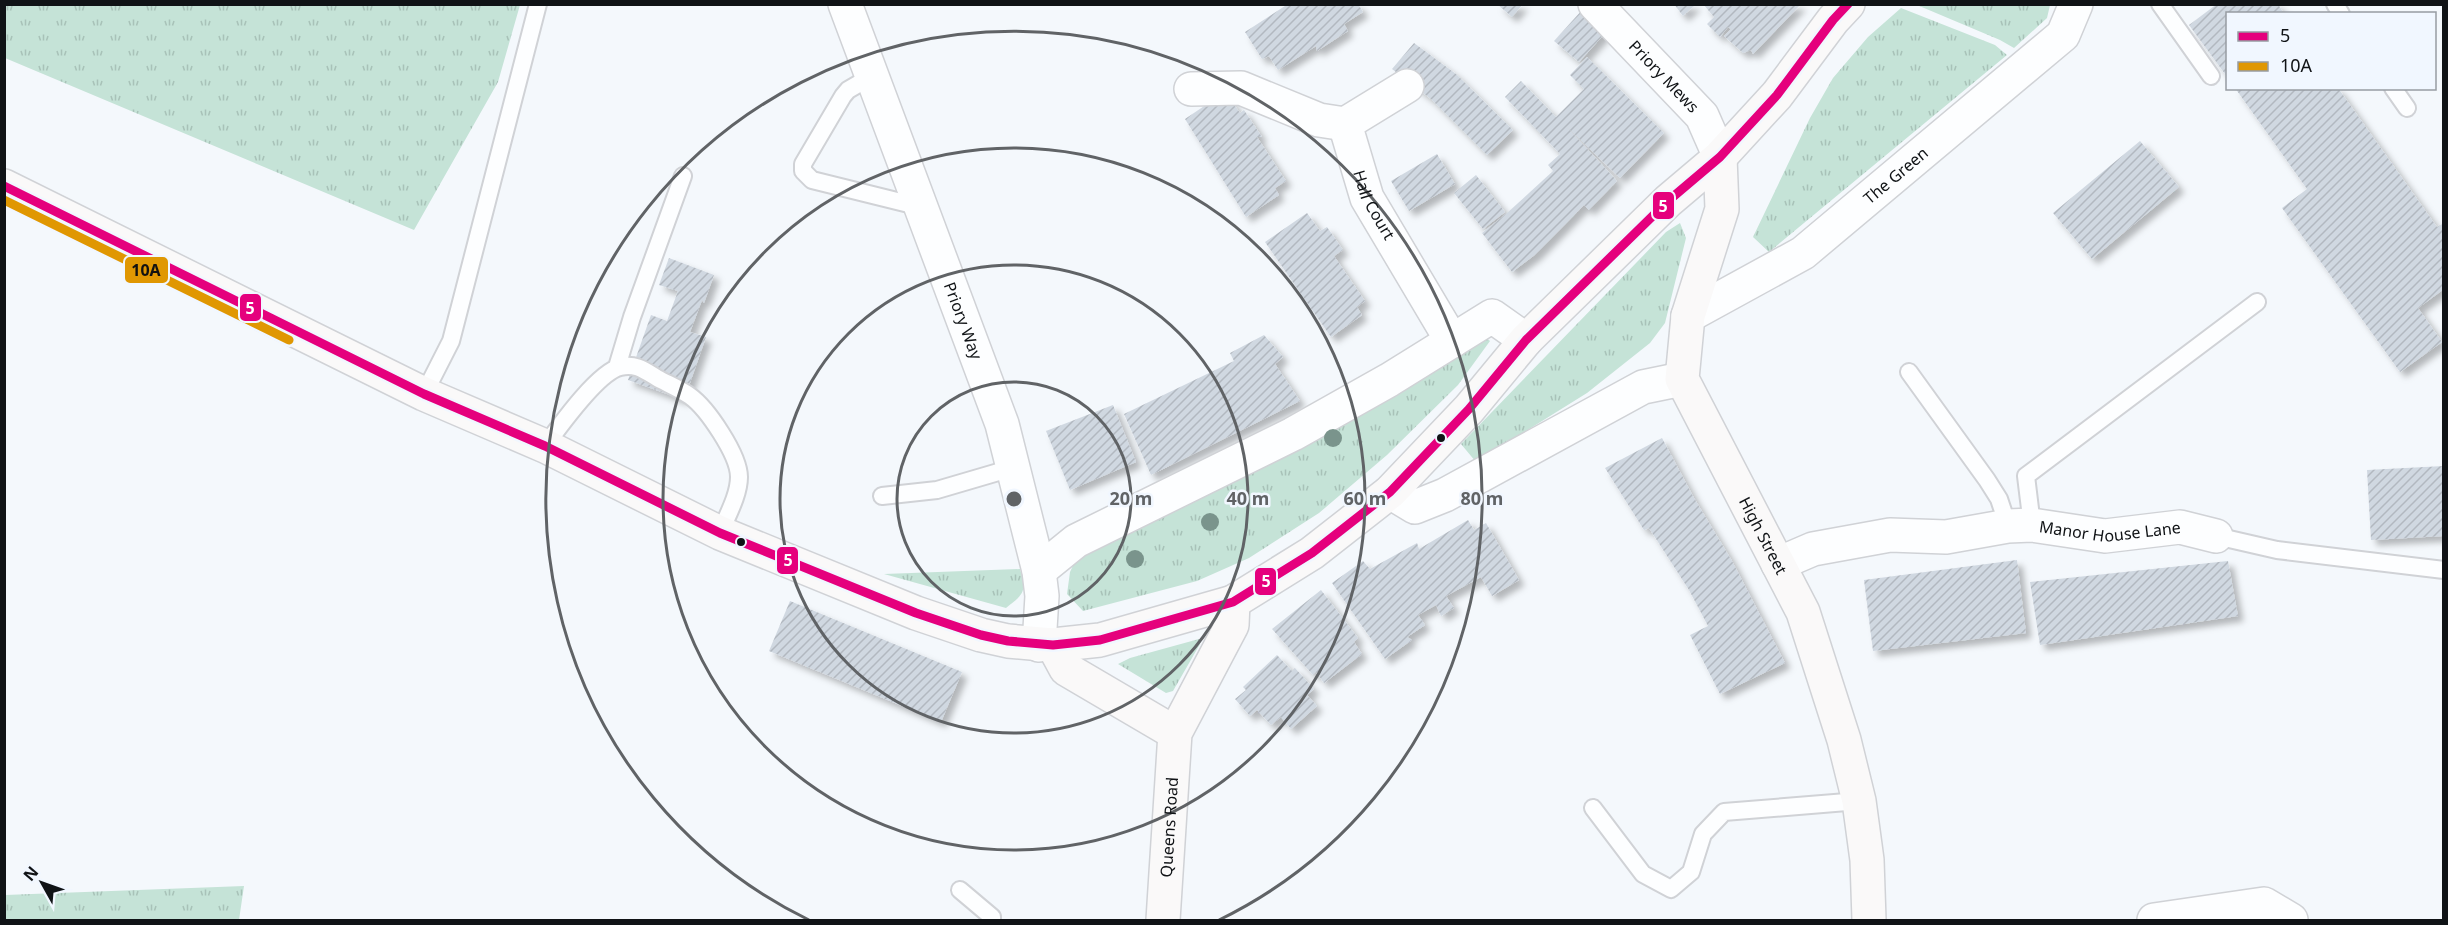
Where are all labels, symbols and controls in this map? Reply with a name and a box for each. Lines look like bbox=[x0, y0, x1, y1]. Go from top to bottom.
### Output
legend bbox=[2226, 12, 2436, 90]
text: 5 bbox=[2280, 23, 2290, 47]
street label: Priory Mews bbox=[1624, 35, 1704, 117]
text: 10A bbox=[2280, 53, 2313, 77]
street label: The Green bbox=[1859, 142, 1933, 209]
street label: Hall Court bbox=[1348, 167, 1400, 244]
line badge: 5 bbox=[1652, 191, 1675, 220]
text: 5 bbox=[1658, 195, 1668, 217]
line badge: 10A bbox=[124, 256, 169, 284]
text: 10A bbox=[131, 259, 162, 281]
street label: Priory Way bbox=[939, 279, 988, 363]
line badge: 5 bbox=[239, 293, 262, 322]
text: 5 bbox=[245, 297, 255, 319]
unlabelled marker bbox=[1435, 432, 1447, 444]
text: 20 m bbox=[1110, 486, 1152, 510]
text: 40 m bbox=[1227, 486, 1269, 510]
text: 60 m bbox=[1344, 486, 1386, 510]
text: 80 m bbox=[1461, 486, 1503, 510]
centre of rings bbox=[1004, 489, 1024, 509]
street label: High Street bbox=[1734, 493, 1793, 578]
street label: Manor House Lane bbox=[2038, 515, 2182, 547]
unlabelled marker bbox=[735, 536, 747, 548]
line badge: 5 bbox=[776, 546, 799, 575]
text: 5 bbox=[783, 549, 793, 571]
line badge: 5 bbox=[1254, 567, 1277, 596]
text: 5 bbox=[1261, 570, 1271, 592]
street label: Queens Road bbox=[1155, 776, 1183, 878]
north arrow bbox=[12, 853, 72, 913]
text: N bbox=[18, 861, 43, 885]

